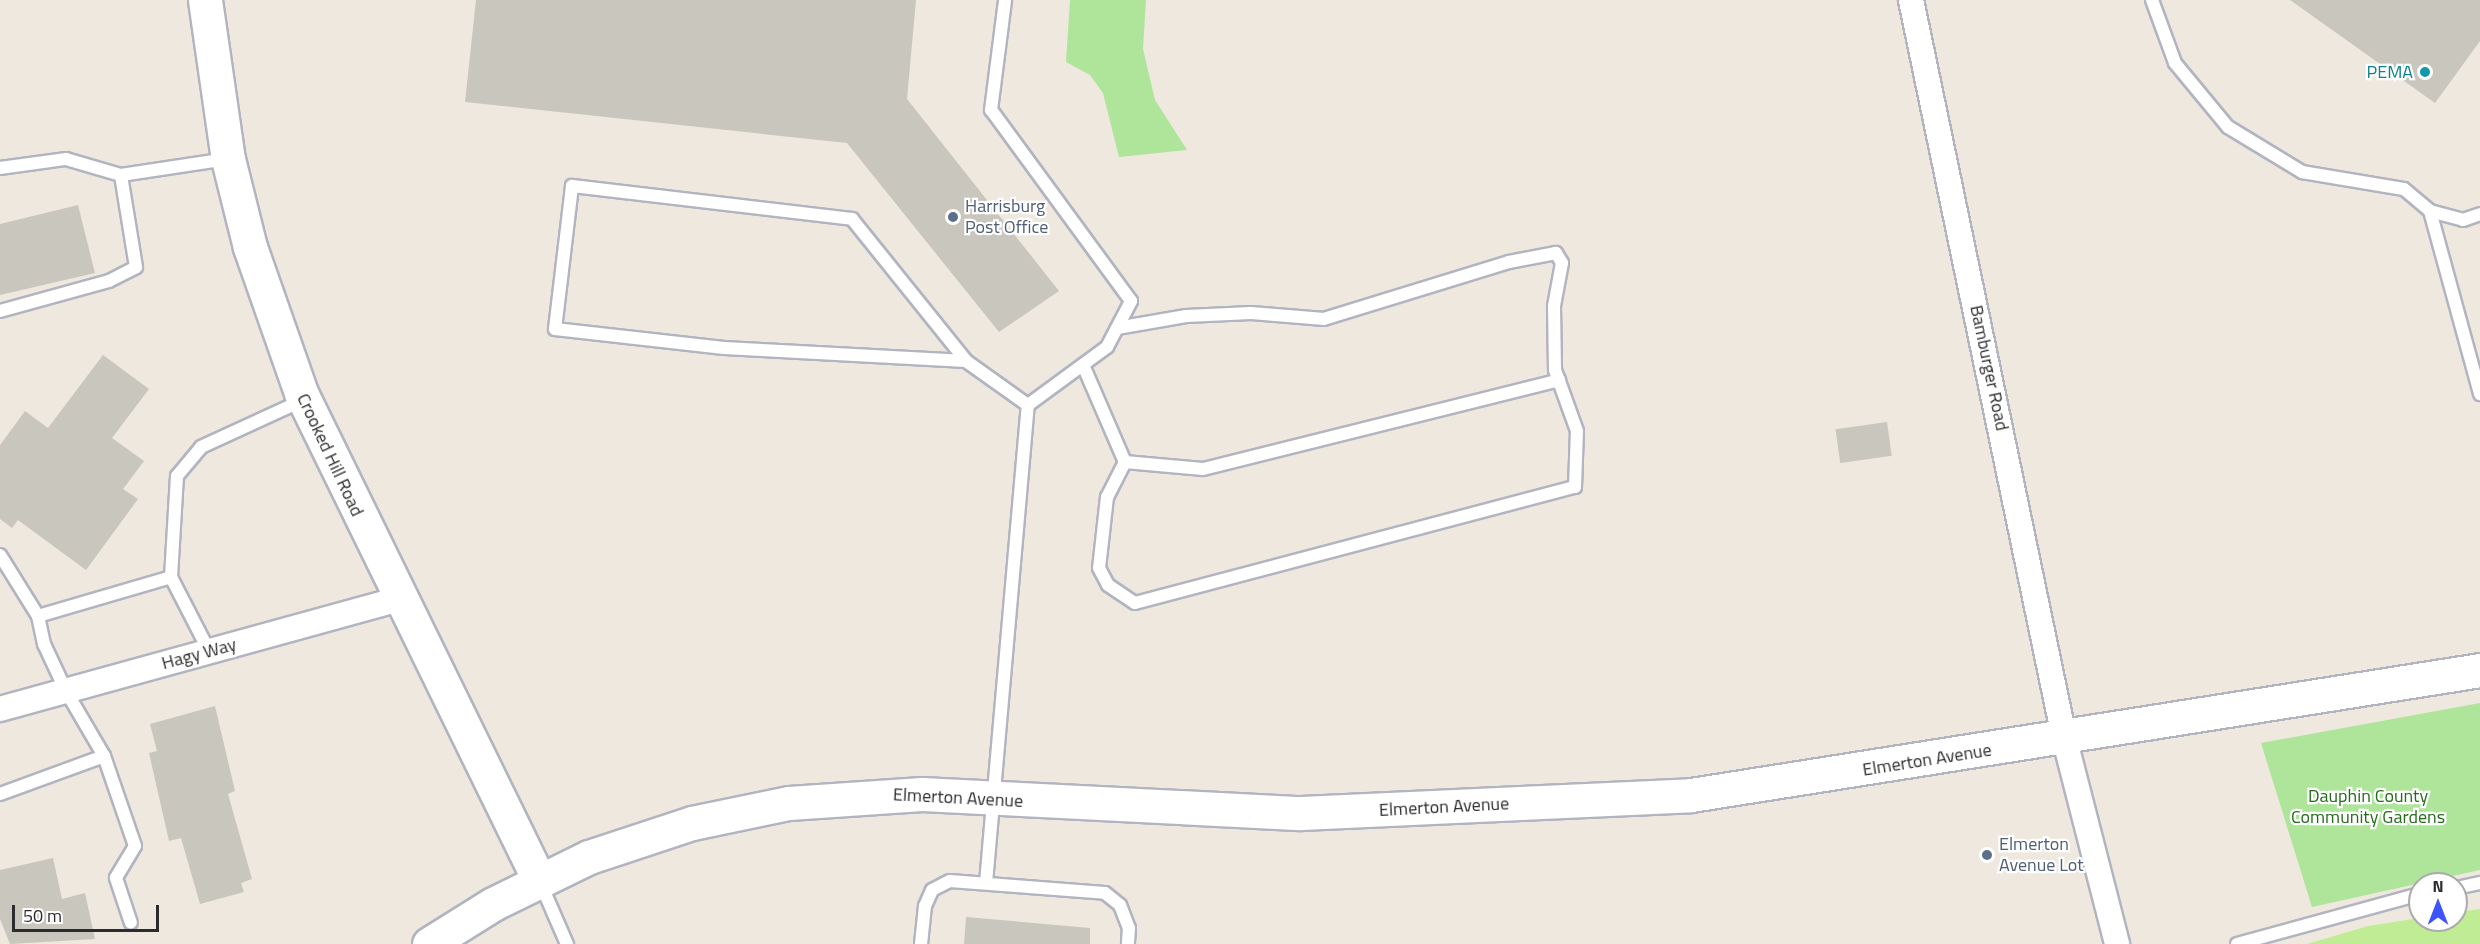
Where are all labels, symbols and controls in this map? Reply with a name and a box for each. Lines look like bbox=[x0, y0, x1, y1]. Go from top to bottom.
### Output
place label: PEMA bbox=[2367, 61, 2413, 83]
marker: PEMA bbox=[2418, 65, 2432, 79]
place label: Harrisburg Post Office bbox=[965, 196, 1048, 238]
marker: Harrisburg Post Office bbox=[946, 210, 960, 224]
street label: Bamburger Road bbox=[1965, 303, 2013, 433]
street label: Crooked Hill Road bbox=[292, 390, 368, 520]
street label: Hagy Way bbox=[159, 634, 239, 674]
street label: Elmerton Avenue bbox=[1861, 739, 1993, 781]
street label: Elmerton Avenue bbox=[892, 784, 1024, 812]
park label: Dauphin County Community Gardens bbox=[2291, 786, 2445, 828]
street label: Elmerton Avenue bbox=[1378, 793, 1510, 821]
place label: Elmerton Avenue Lot bbox=[1999, 834, 2084, 876]
marker: Elmerton Avenue Lot bbox=[1980, 848, 1994, 862]
north arrow bbox=[2408, 872, 2468, 932]
text: N bbox=[2432, 874, 2444, 898]
scale bar bbox=[15, 893, 162, 931]
text: 50 m bbox=[23, 902, 62, 929]

